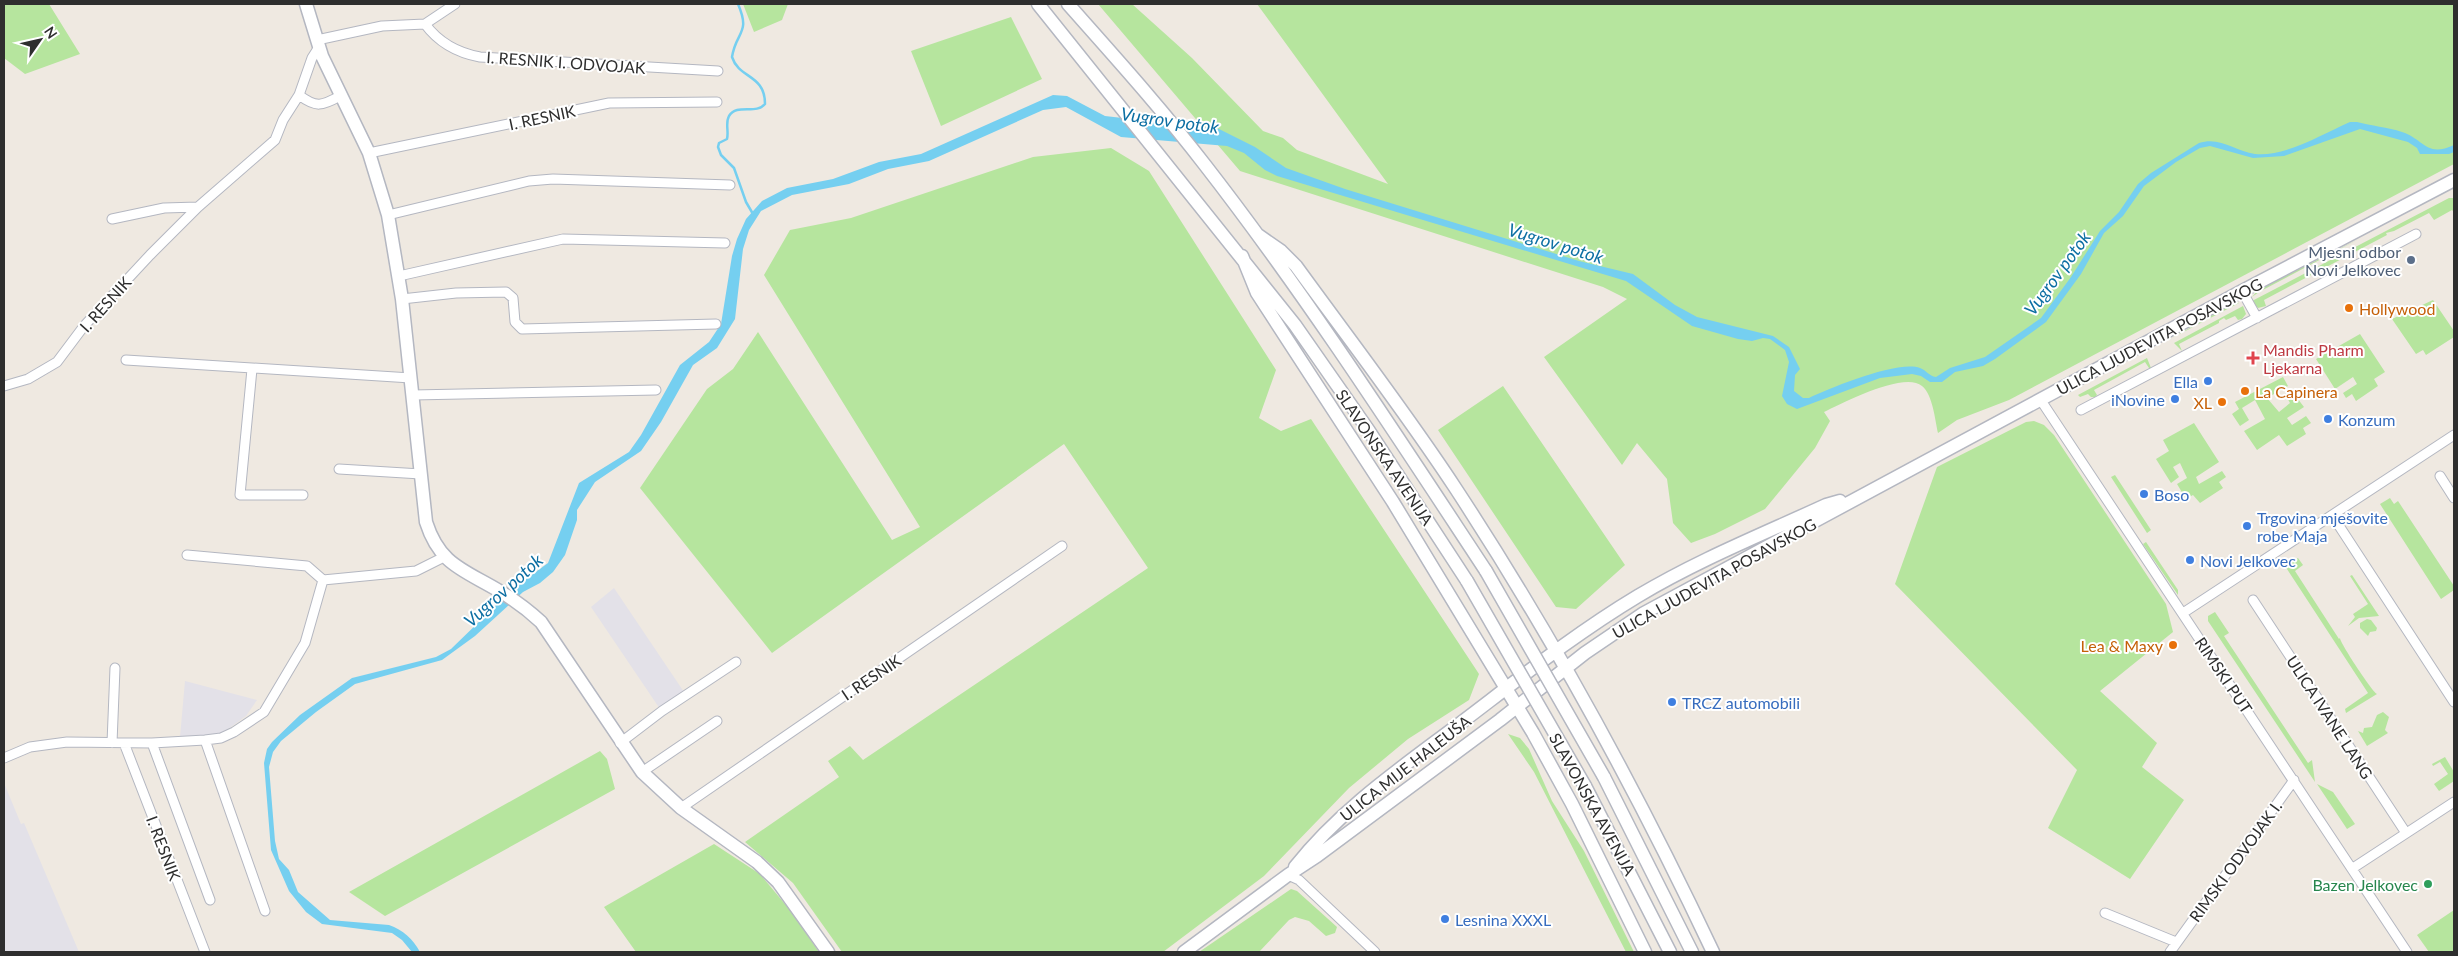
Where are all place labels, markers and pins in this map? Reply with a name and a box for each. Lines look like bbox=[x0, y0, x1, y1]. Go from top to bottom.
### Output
place label: Mjesni odbor Novi Jelkovec bbox=[2305, 242, 2401, 279]
marker: Mjesni odbor Novi Jelkovec bbox=[2405, 254, 2417, 266]
place label: Hollywood bbox=[2359, 299, 2435, 318]
marker: Hollywood bbox=[2343, 302, 2355, 314]
place label: Mandis Pharm Ljekarna bbox=[2263, 340, 2364, 377]
marker: Mandis Pharm Ljekarna bbox=[2247, 352, 2259, 364]
place label: Ella bbox=[2173, 372, 2198, 391]
marker: Ella bbox=[2202, 375, 2214, 387]
place label: La Capinera bbox=[2255, 382, 2338, 401]
marker: La Capinera bbox=[2239, 385, 2251, 397]
place label: iNovine bbox=[2111, 390, 2165, 409]
marker: iNovine bbox=[2169, 393, 2181, 405]
place label: XL bbox=[2193, 393, 2212, 412]
marker: XL bbox=[2216, 396, 2228, 408]
place label: Konzum bbox=[2338, 410, 2395, 429]
marker: Konzum bbox=[2322, 413, 2334, 425]
place label: Boso bbox=[2154, 485, 2189, 504]
marker: Boso bbox=[2138, 488, 2150, 500]
place label: Trgovina mješovite robe Maja bbox=[2257, 508, 2388, 545]
marker: Trgovina mješovite robe Maja bbox=[2241, 520, 2253, 532]
place label: Novi Jelkovec bbox=[2200, 551, 2296, 570]
marker: Novi Jelkovec bbox=[2184, 554, 2196, 566]
place label: Lea & Maxy bbox=[2081, 636, 2164, 655]
marker: Lea & Maxy bbox=[2167, 639, 2179, 651]
place label: TRCZ automobili bbox=[1682, 693, 1800, 712]
marker: TRCZ automobili bbox=[1666, 696, 1678, 708]
place label: Bazen Jelkovec bbox=[2312, 875, 2418, 894]
marker: Bazen Jelkovec bbox=[2422, 878, 2434, 890]
place label: Lesnina XXXL bbox=[1455, 910, 1551, 929]
marker: Lesnina XXXL bbox=[1439, 913, 1451, 925]

